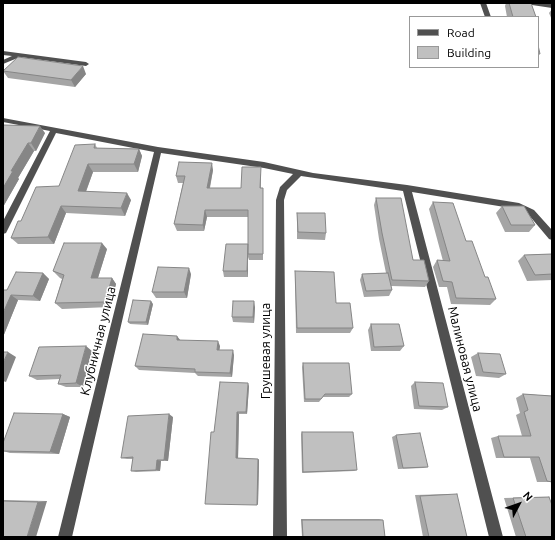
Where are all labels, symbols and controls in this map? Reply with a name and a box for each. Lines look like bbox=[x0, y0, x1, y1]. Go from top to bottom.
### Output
legend bbox=[409, 16, 539, 68]
text: Road bbox=[447, 26, 475, 39]
text: Building bbox=[447, 46, 491, 59]
street label: Клубничная улица bbox=[77, 285, 119, 397]
street label: Грушевая улица bbox=[258, 303, 274, 399]
street label: Малиновая улица bbox=[444, 305, 486, 413]
north arrow bbox=[499, 484, 539, 524]
text: N bbox=[521, 489, 535, 503]

